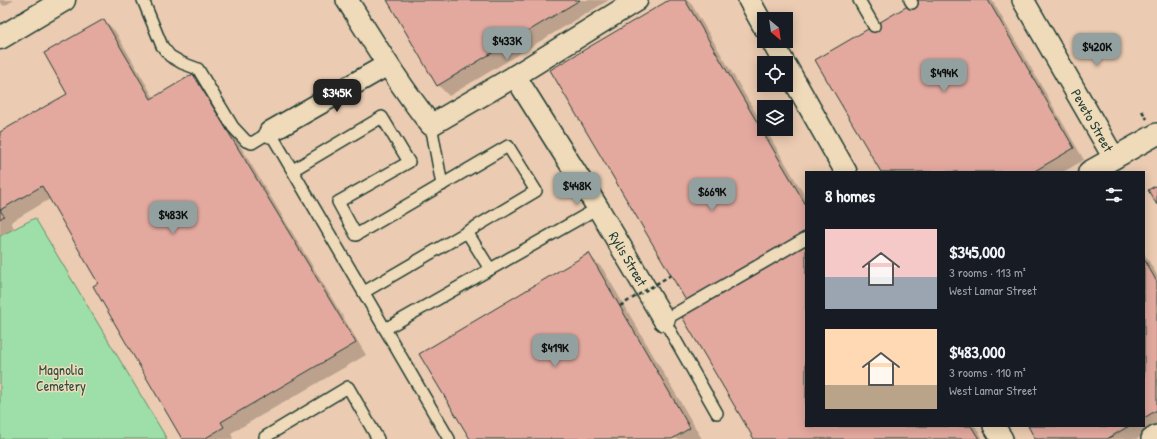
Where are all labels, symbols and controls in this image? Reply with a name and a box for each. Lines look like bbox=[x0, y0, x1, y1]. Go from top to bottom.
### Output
north arrow bbox=[757, 12, 793, 48]
map controls bbox=[757, 12, 793, 136]
pin: $433K bbox=[479, 27, 535, 61]
text: $433K bbox=[492, 31, 522, 49]
pin: $420K bbox=[1069, 33, 1125, 67]
text: $420K bbox=[1082, 37, 1112, 55]
button: locate bbox=[757, 56, 793, 92]
pin: $494K bbox=[916, 59, 972, 93]
text: $494K bbox=[930, 63, 958, 81]
pin: $345K bbox=[309, 79, 365, 113]
text: $345K bbox=[322, 83, 352, 101]
street label: Peveto Street bbox=[1067, 85, 1119, 155]
button: layers bbox=[757, 100, 793, 136]
pin: $448K bbox=[549, 172, 605, 206]
text: $448K bbox=[563, 176, 591, 194]
pin: $669K bbox=[684, 178, 740, 212]
text: $669K bbox=[698, 182, 726, 200]
text: 8 homes bbox=[825, 184, 875, 207]
icon: filters bbox=[1103, 184, 1125, 206]
pin: $483K bbox=[145, 201, 201, 235]
text: $483K bbox=[158, 205, 188, 223]
street label: Rylis Street bbox=[605, 228, 652, 290]
text: $345,000 bbox=[949, 240, 1005, 263]
icon: home bbox=[857, 245, 905, 293]
text: 3 rooms · 113 m² bbox=[949, 263, 1026, 281]
text: West Lamar Street bbox=[949, 281, 1037, 299]
pin: $419K bbox=[527, 334, 583, 368]
text: $419K bbox=[541, 338, 569, 356]
text: $483,000 bbox=[949, 340, 1005, 363]
icon: home bbox=[857, 345, 905, 393]
park label: Magnolia Cemetery bbox=[36, 360, 86, 396]
text: 3 rooms · 110 m² bbox=[949, 363, 1026, 381]
text: West Lamar Street bbox=[949, 381, 1037, 399]

